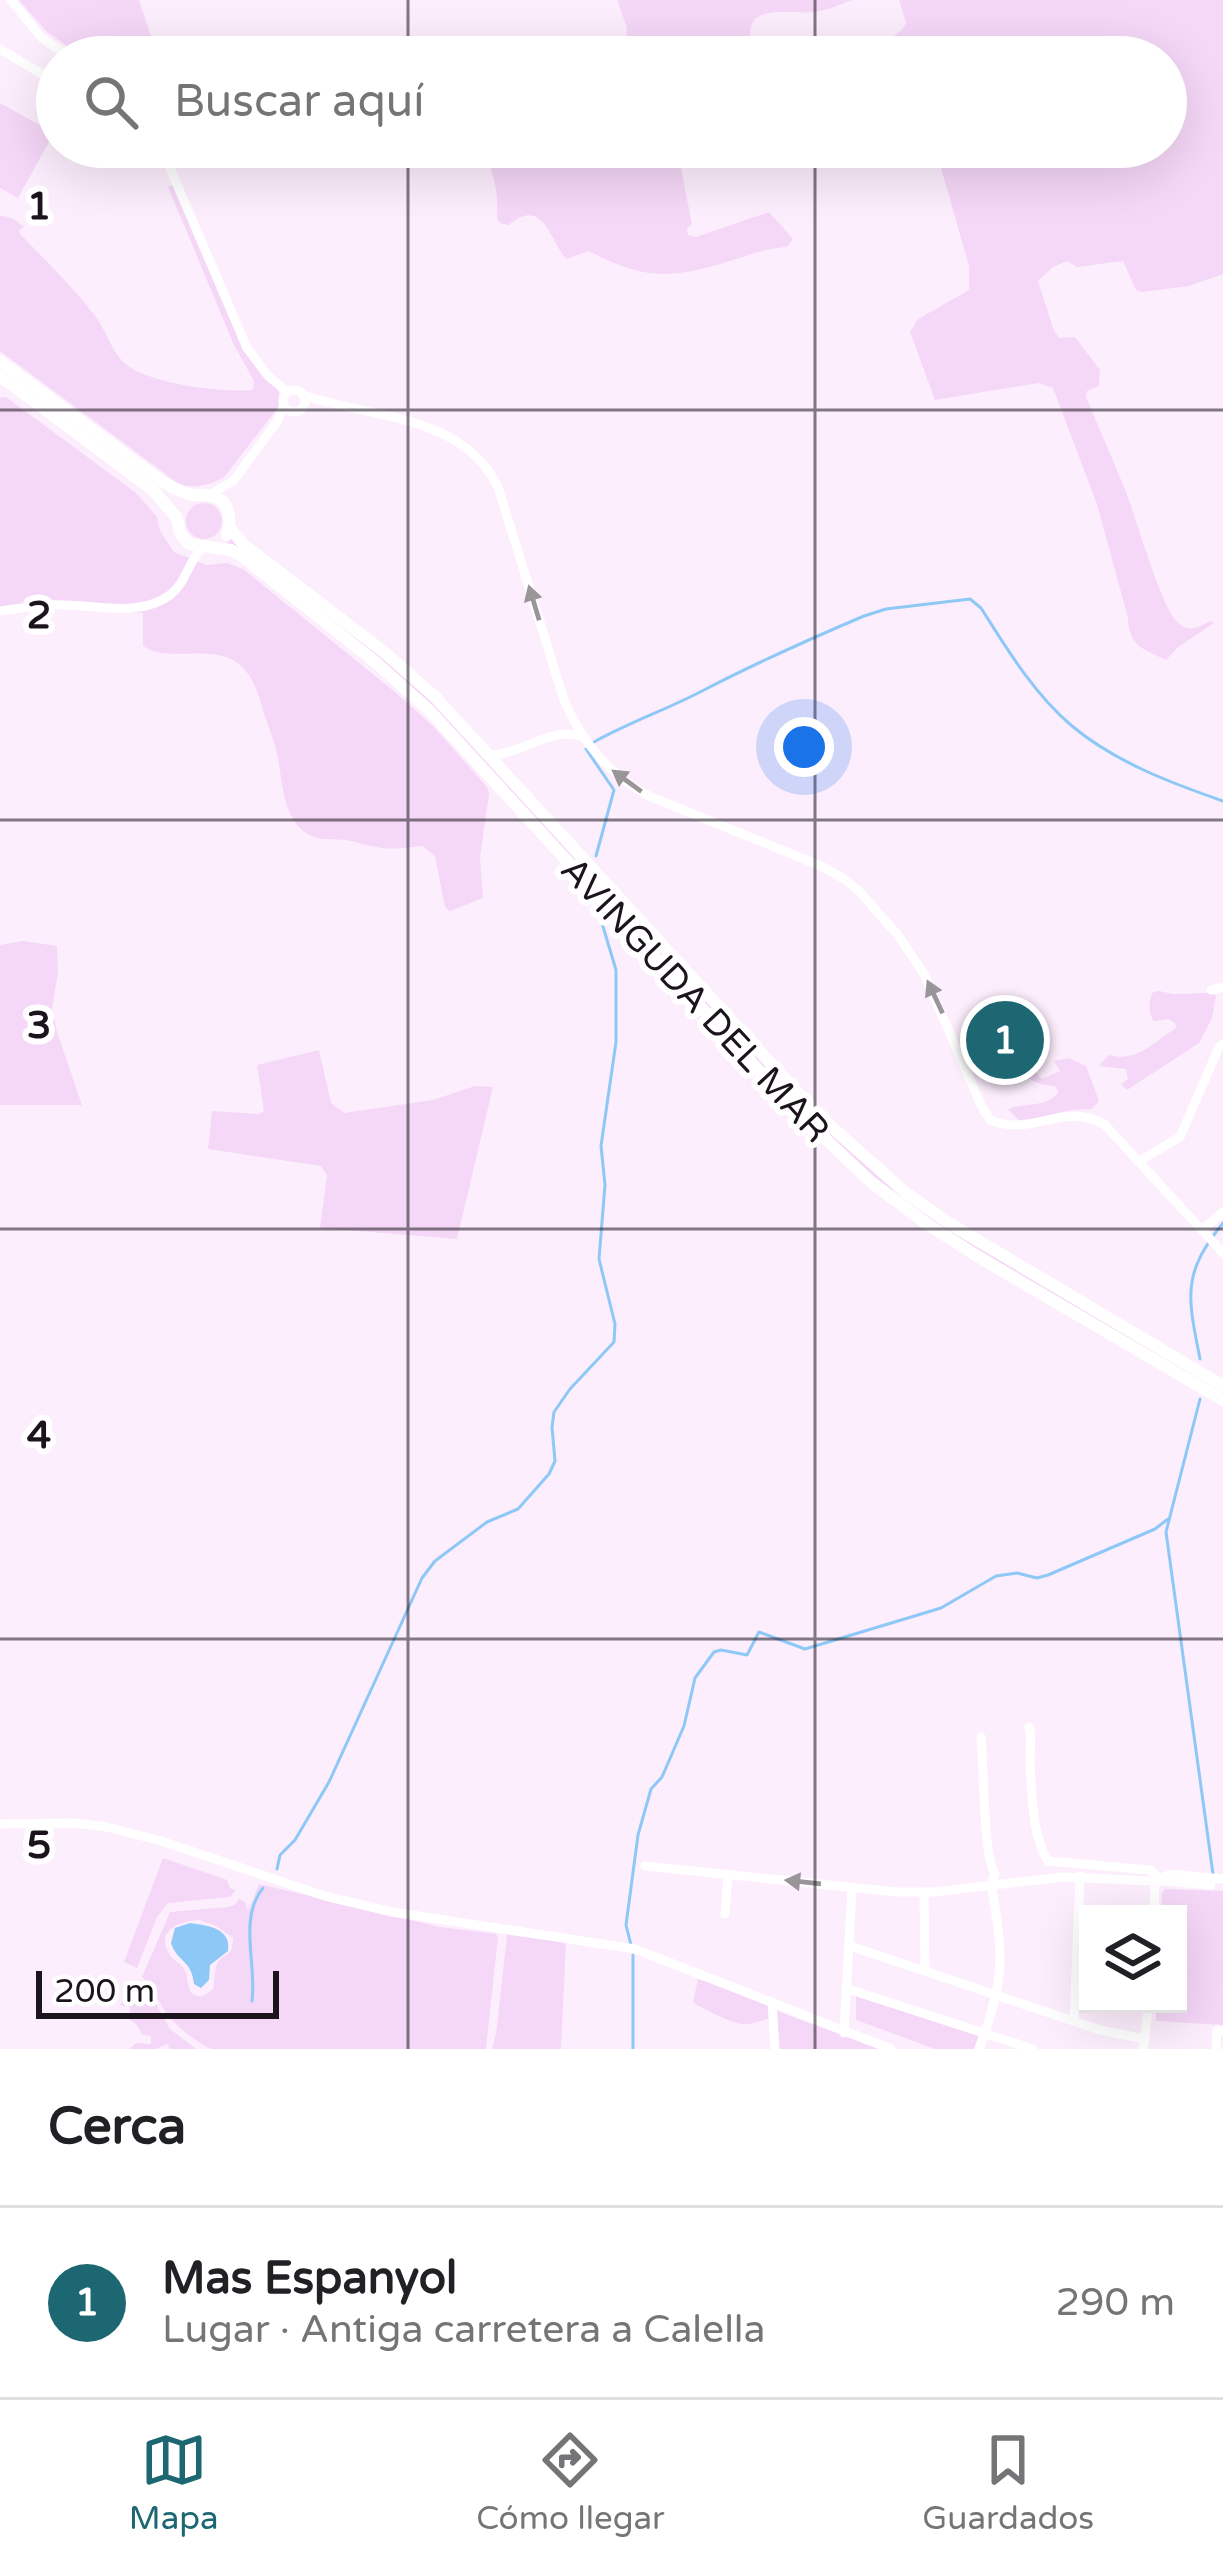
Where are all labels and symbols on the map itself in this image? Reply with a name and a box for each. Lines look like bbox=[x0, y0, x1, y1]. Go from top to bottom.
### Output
text: 1 bbox=[27, 183, 51, 230]
one-way arrow bbox=[524, 584, 542, 621]
text: 2 bbox=[27, 592, 51, 639]
your location bbox=[774, 717, 834, 777]
one-way arrow bbox=[611, 770, 643, 794]
street label: AVINGUDA DEL MAR bbox=[552, 849, 838, 1151]
one-way arrow bbox=[925, 979, 945, 1014]
pin: 1 bbox=[966, 995, 1044, 1085]
text: 3 bbox=[27, 1002, 51, 1049]
text: 4 bbox=[27, 1412, 51, 1459]
text: 5 bbox=[27, 1822, 51, 1869]
one-way arrow bbox=[784, 1873, 821, 1892]
scale bar bbox=[36, 1965, 279, 2018]

